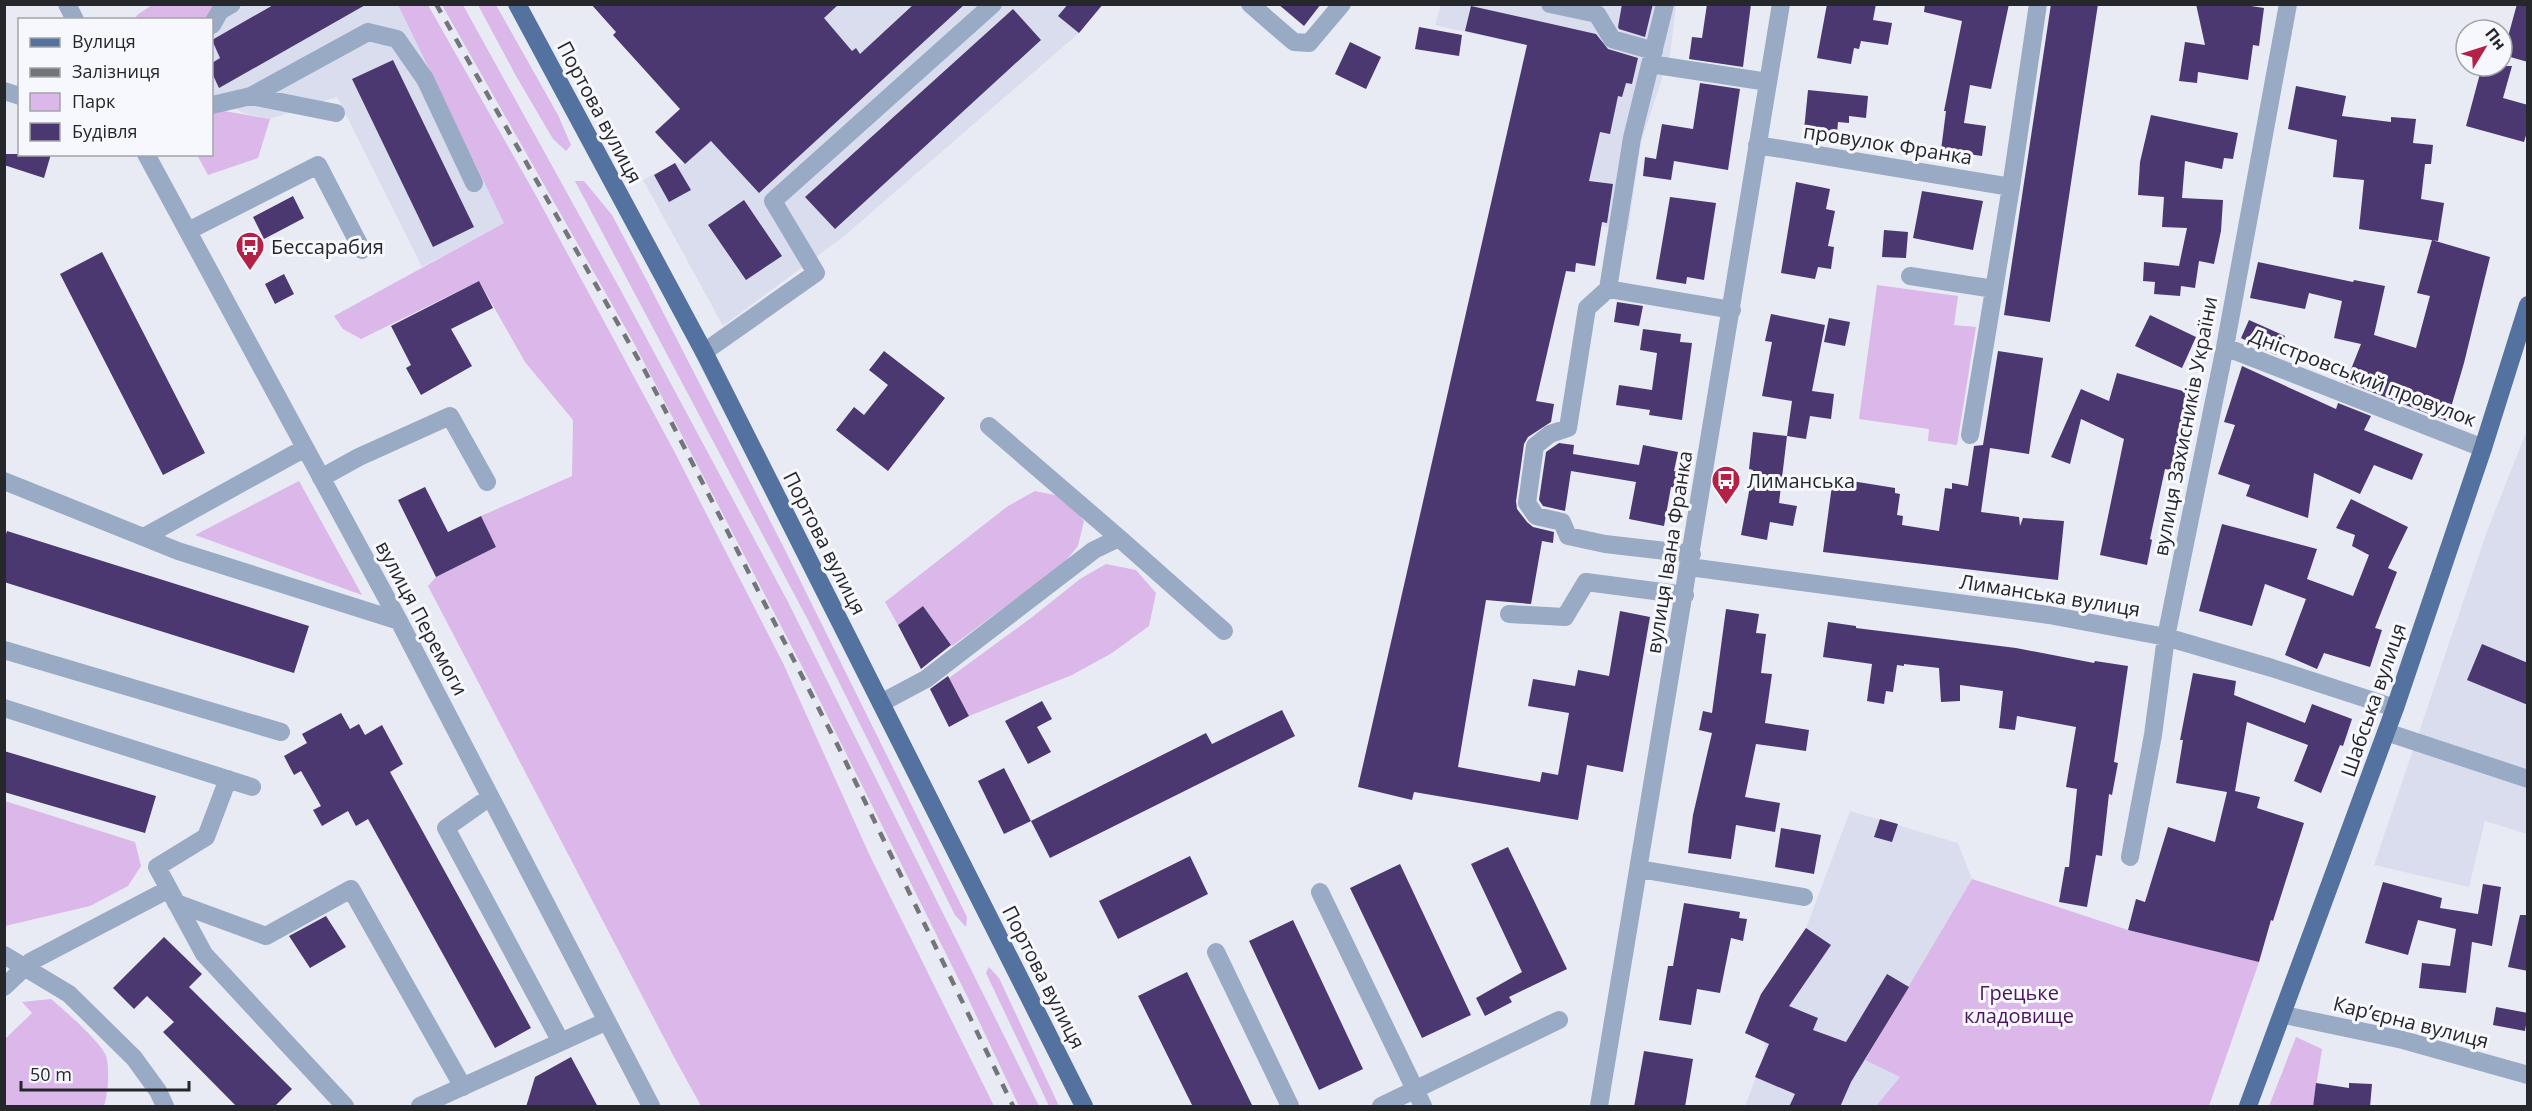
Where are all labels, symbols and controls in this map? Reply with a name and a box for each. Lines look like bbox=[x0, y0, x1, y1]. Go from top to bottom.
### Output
legend bbox=[18, 18, 213, 156]
north arrow bbox=[2454, 18, 2514, 78]
text: Пн bbox=[2480, 23, 2511, 54]
text: Вулиця bbox=[72, 29, 136, 53]
street label: Портова вулиця bbox=[551, 36, 649, 188]
text: Залізниця bbox=[72, 59, 160, 83]
text: Парк bbox=[72, 89, 116, 113]
street label: провулок Франка bbox=[1802, 117, 1974, 171]
text: Будівля bbox=[72, 119, 138, 143]
bus stop icon: Бессарабия bbox=[234, 230, 266, 272]
place label: Бессарабия bbox=[271, 233, 384, 260]
street label: вулиця Захисників України bbox=[2147, 294, 2223, 558]
street label: Дністровський провулок bbox=[2246, 321, 2481, 433]
street label: вулиця Івана Франка bbox=[1640, 449, 1698, 655]
bus stop icon: Лиманська bbox=[1710, 464, 1742, 506]
street label: Портова вулиця bbox=[777, 467, 873, 619]
place label: Лиманська bbox=[1747, 467, 1855, 494]
street label: вулиця Перемоги bbox=[370, 536, 474, 700]
street label: Лиманська вулиця bbox=[1958, 567, 2142, 623]
street label: Шабська вулиця bbox=[2334, 620, 2412, 780]
street label: Портова вулиця bbox=[996, 901, 1092, 1053]
park label: Грецьке кладовище bbox=[1964, 979, 2074, 1029]
street label: Карʼєрна вулиця bbox=[2330, 990, 2492, 1054]
scale bar bbox=[21, 1054, 189, 1092]
text: 50 m bbox=[30, 1062, 72, 1086]

